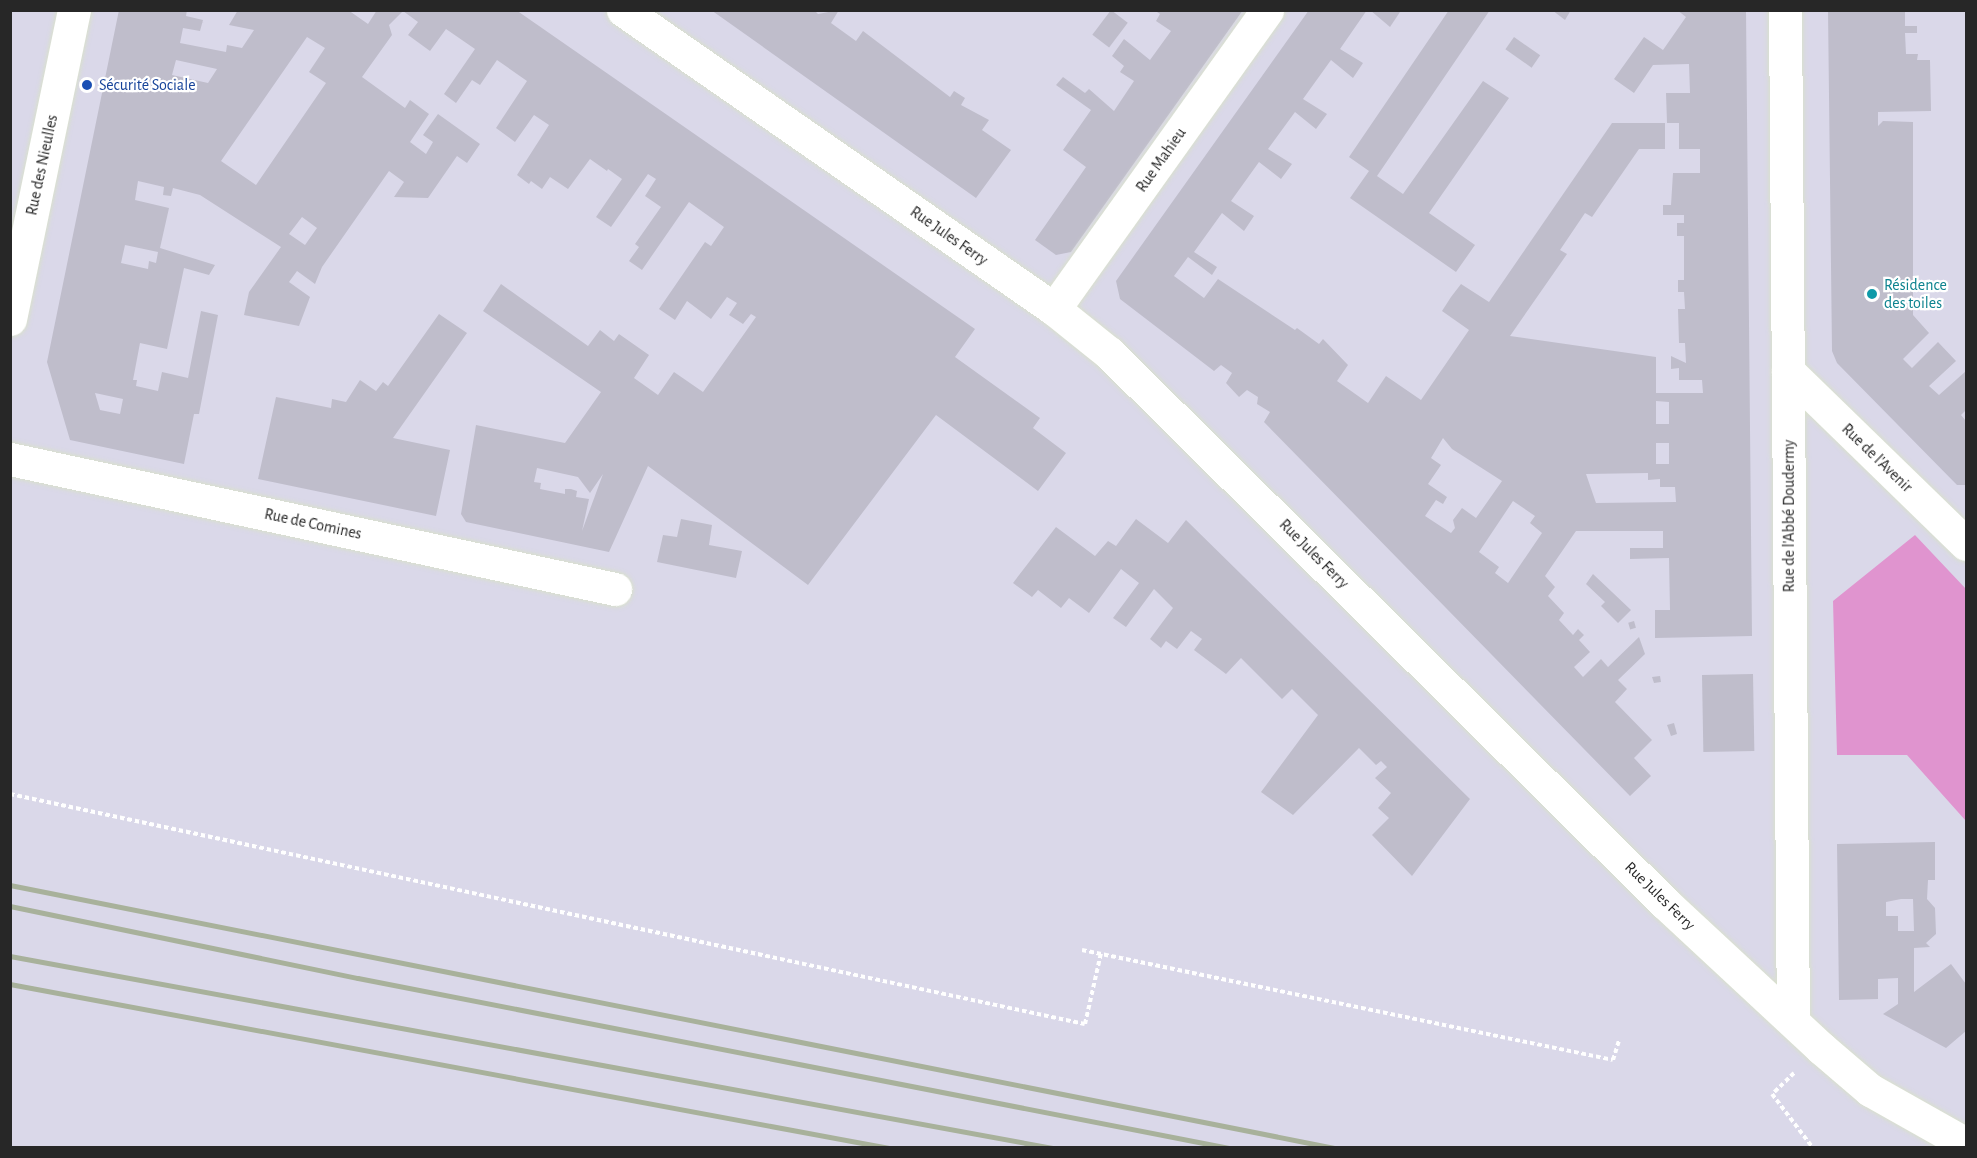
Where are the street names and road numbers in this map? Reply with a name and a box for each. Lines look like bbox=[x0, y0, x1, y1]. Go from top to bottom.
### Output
street label: Rue des Nieulles bbox=[22, 113, 62, 217]
street label: Rue Mahieu bbox=[1132, 124, 1190, 196]
street label: Rue Jules Ferry bbox=[906, 202, 992, 270]
street label: Rue de l'Avenir bbox=[1838, 420, 1916, 496]
street label: Rue de l'Abbé Doudermy bbox=[1779, 440, 1799, 592]
street label: Rue de Comines bbox=[263, 504, 363, 544]
street label: Rue Jules Ferry bbox=[1275, 515, 1353, 593]
street label: Rue Jules Ferry bbox=[1621, 858, 1699, 934]

